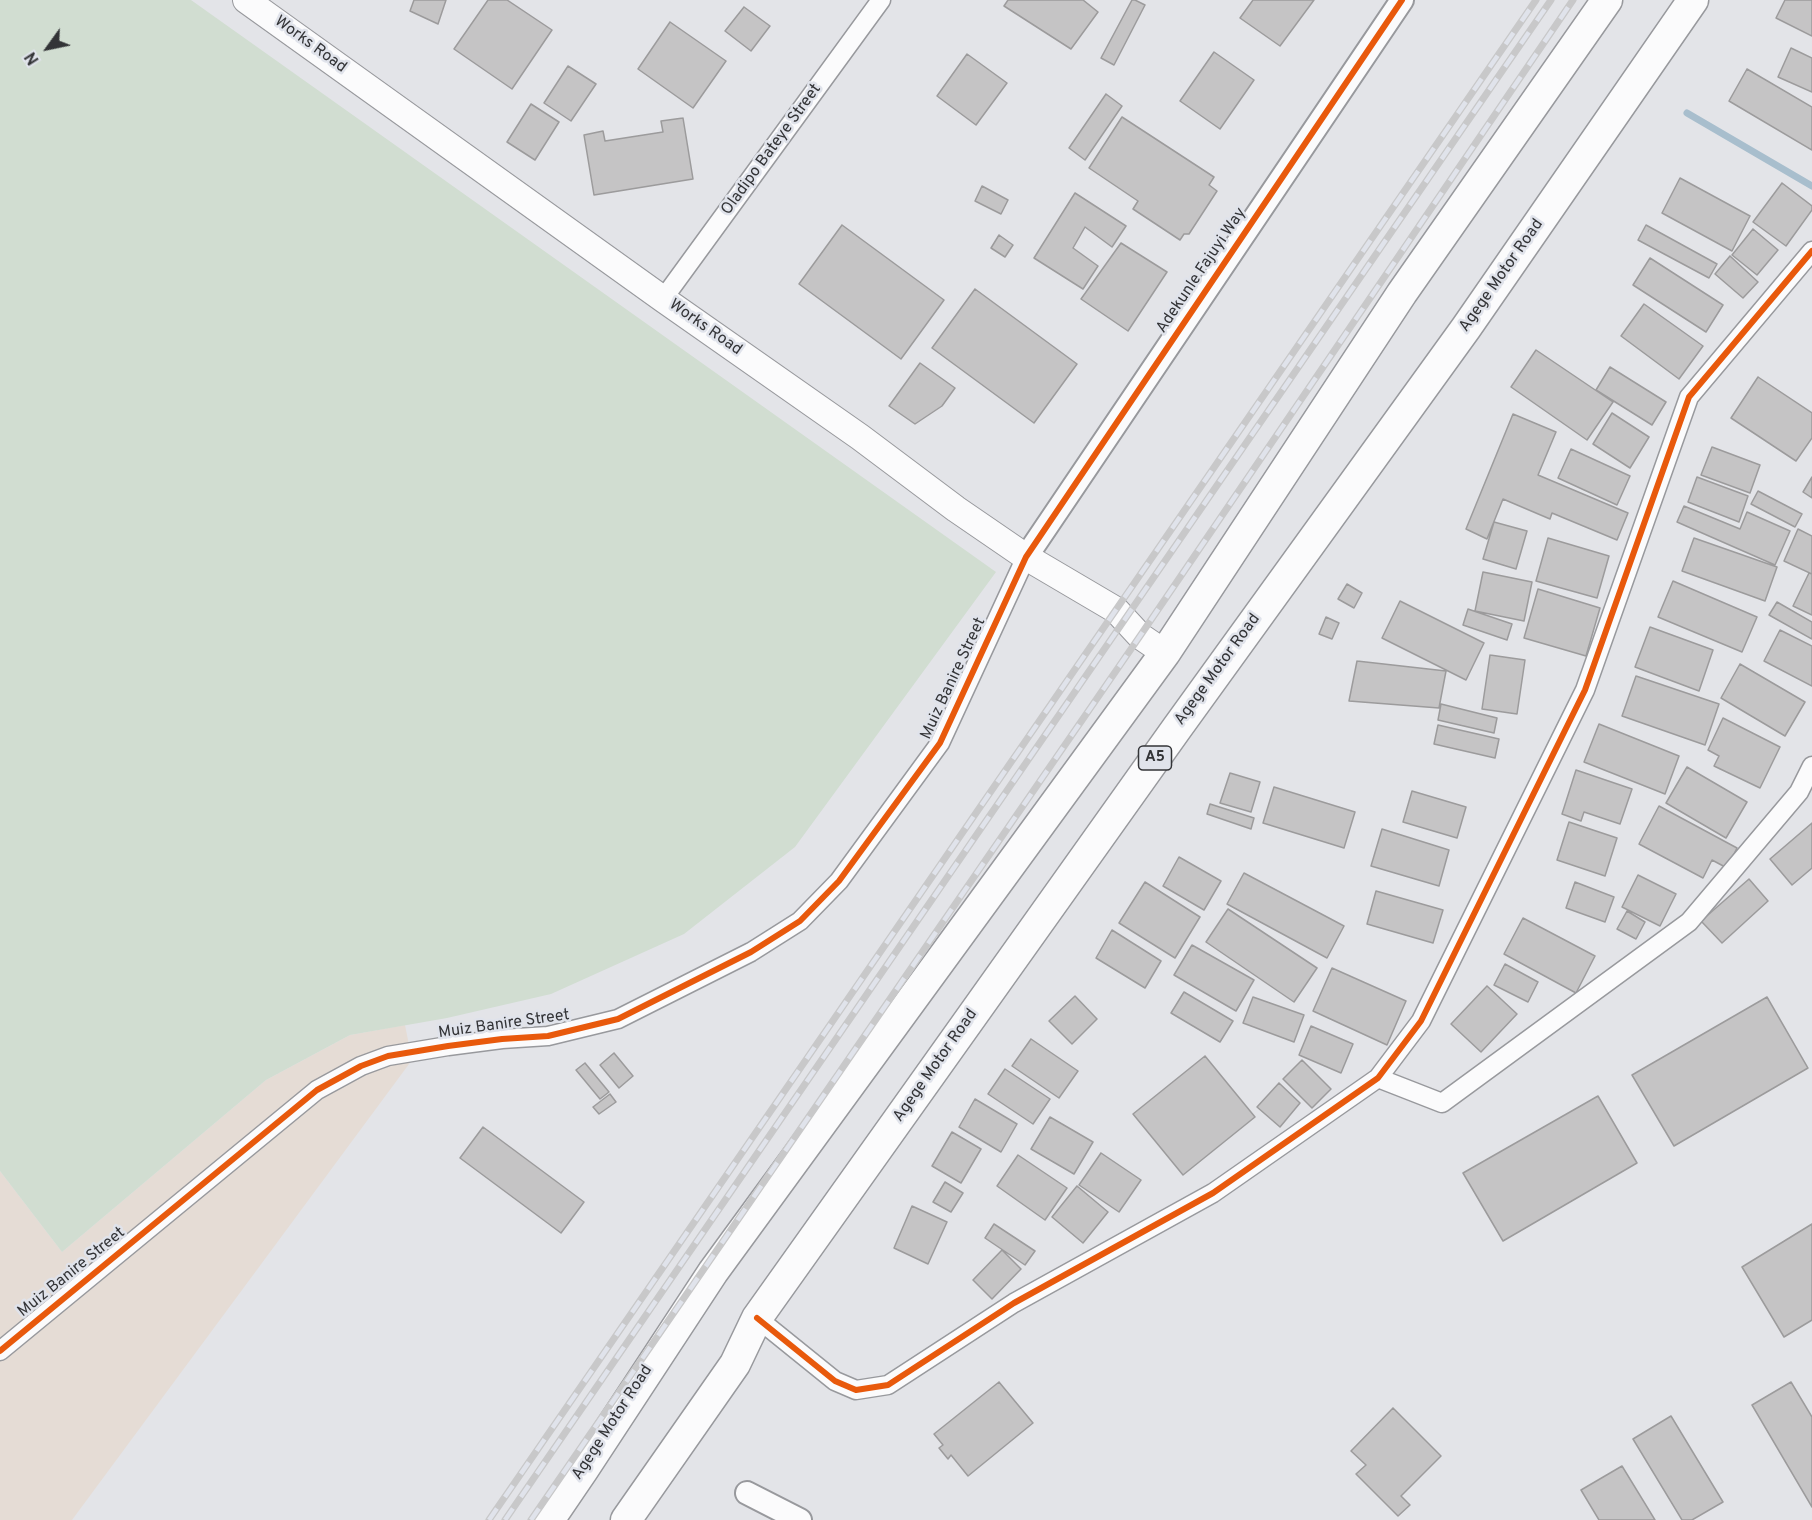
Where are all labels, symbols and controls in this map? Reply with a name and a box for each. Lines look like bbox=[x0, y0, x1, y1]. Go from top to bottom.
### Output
street label: Works Road bbox=[270, 12, 350, 78]
north arrow bbox=[18, 18, 78, 78]
text: N bbox=[21, 48, 44, 68]
street label: Oladipo Bateye Street bbox=[718, 81, 826, 219]
street label: Adekunle Fajuyi Way bbox=[1153, 205, 1251, 337]
street label: Agege Motor Road bbox=[1456, 216, 1548, 336]
street label: Works Road bbox=[665, 296, 745, 360]
street label: Agege Motor Road bbox=[1171, 610, 1265, 730]
street label: Muiz Banire Street bbox=[917, 615, 991, 743]
road number: A5 bbox=[1138, 746, 1172, 770]
street label: Muiz Banire Street bbox=[437, 1006, 571, 1044]
street label: Agege Motor Road bbox=[890, 1006, 982, 1126]
street label: Muiz Banire Street bbox=[15, 1224, 129, 1322]
street label: Agege Motor Road bbox=[569, 1362, 657, 1484]

